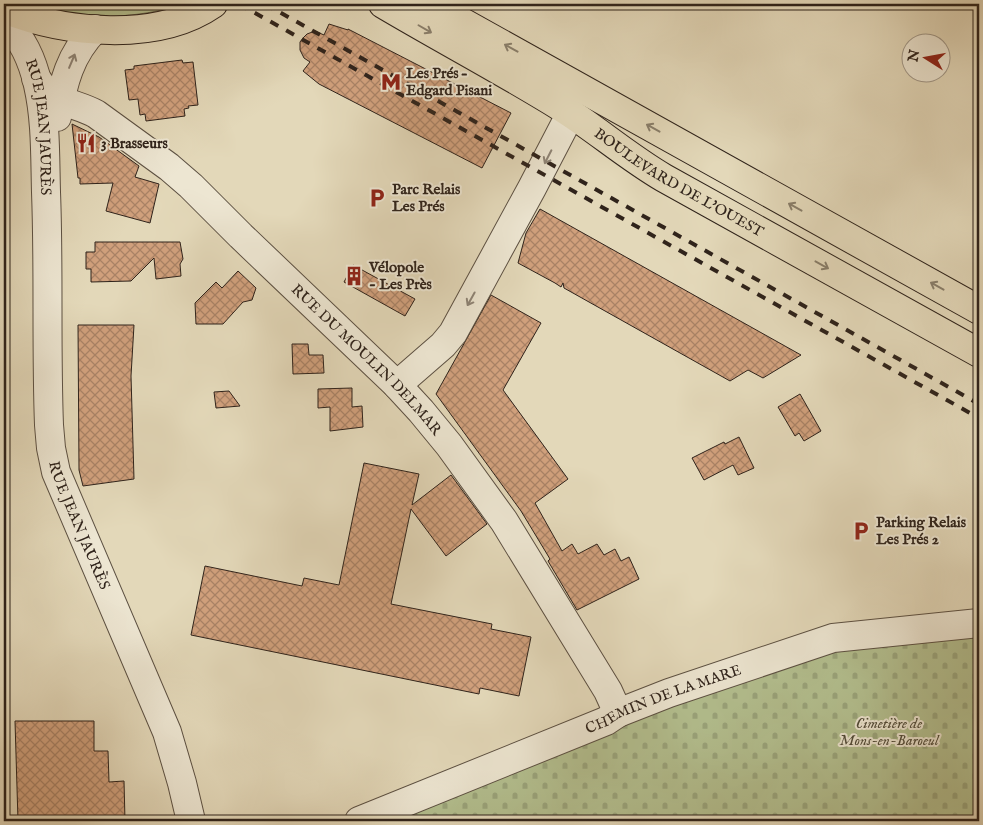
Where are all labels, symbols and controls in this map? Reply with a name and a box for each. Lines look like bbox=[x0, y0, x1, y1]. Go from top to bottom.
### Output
one-way arrow bbox=[418, 24, 433, 34]
north arrow bbox=[900, 32, 950, 82]
one-way arrow bbox=[504, 43, 519, 53]
text: N bbox=[904, 48, 924, 64]
one-way arrow bbox=[68, 54, 77, 69]
street label: RUE JEAN JAURÈS bbox=[21, 56, 55, 196]
place label: Les Prés – Edgard Pisani bbox=[406, 64, 492, 100]
metro station icon: Les Prés – Edgard Pisani bbox=[380, 71, 402, 93]
one-way arrow bbox=[646, 122, 660, 132]
street label: BOULEVARD DE L'OUEST bbox=[590, 124, 767, 242]
restaurant icon: 3 Brasseurs bbox=[75, 132, 97, 154]
place label: 3 Brasseurs bbox=[101, 134, 169, 153]
one-way arrow bbox=[543, 149, 553, 164]
place label: Parc Relais Les Prés bbox=[392, 180, 461, 216]
parking icon: Parc Relais Les Prés bbox=[366, 187, 388, 209]
one-way arrow bbox=[788, 201, 802, 211]
place label: Vélopole - Les Près bbox=[368, 258, 433, 294]
one-way arrow bbox=[814, 260, 829, 270]
building icon: Vélopole - Les Près bbox=[343, 265, 365, 287]
street label: RUE DU MOULIN DELMAR bbox=[287, 280, 446, 440]
one-way arrow bbox=[929, 281, 944, 291]
one-way arrow bbox=[466, 292, 476, 307]
street label: RUE JEAN JAURÈS bbox=[44, 459, 114, 593]
place label: Parking Relais Les Prés 2 bbox=[876, 513, 967, 549]
parking icon: Parking Relais Les Prés 2 bbox=[850, 520, 872, 542]
street label: CHEMIN DE LA MARE bbox=[582, 660, 744, 738]
park label: Cimetière de Mons-en-Baroeul bbox=[840, 714, 940, 750]

